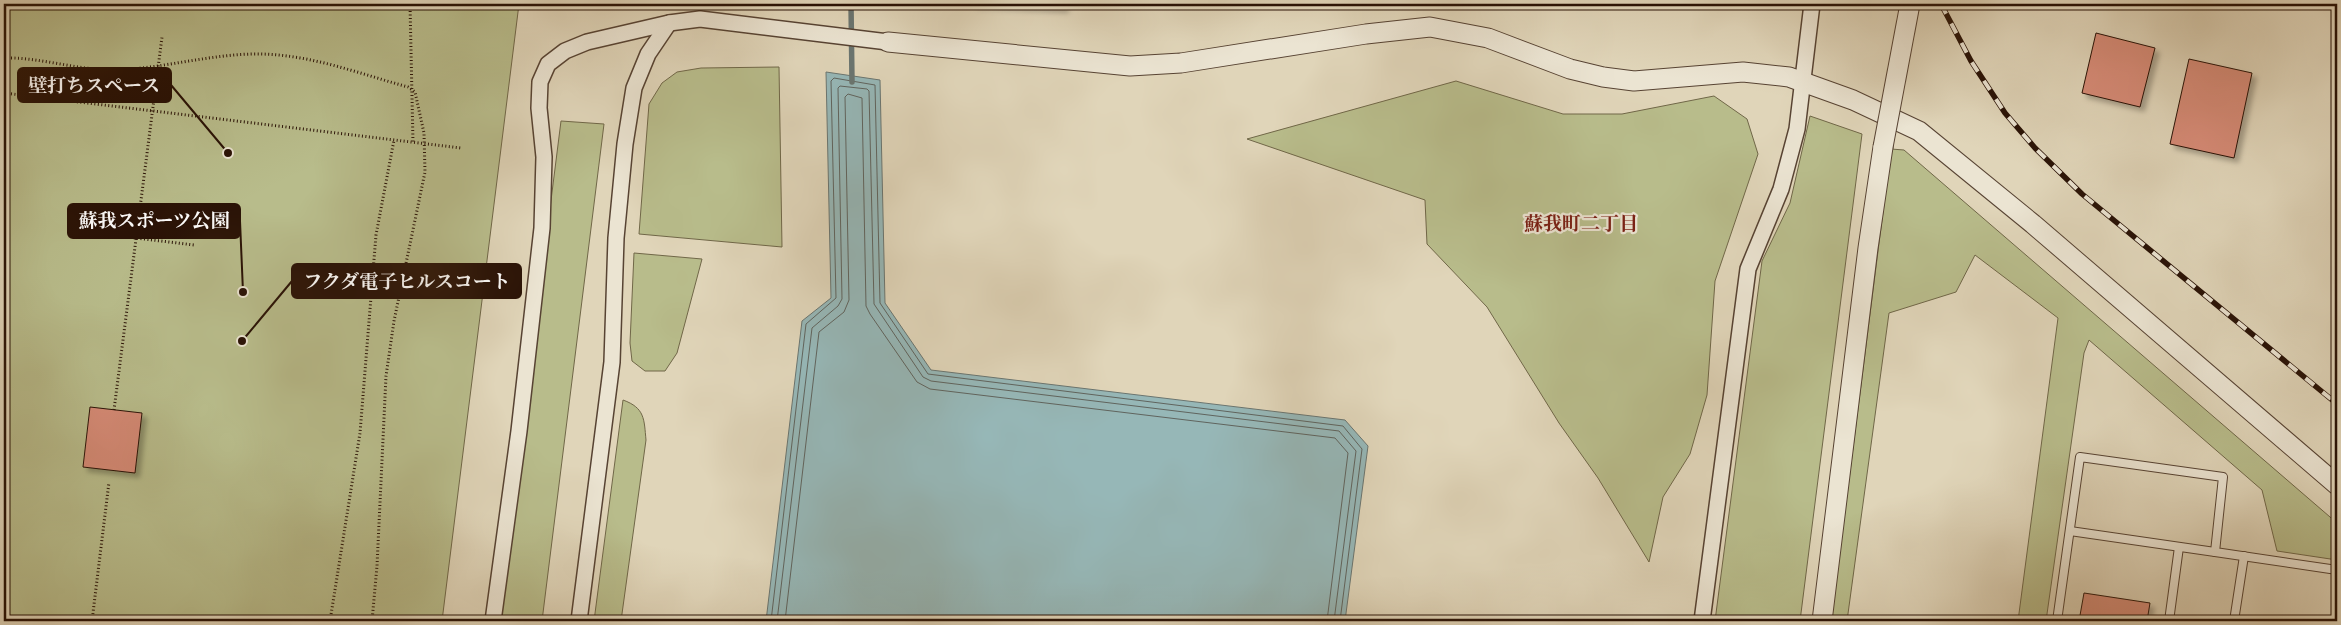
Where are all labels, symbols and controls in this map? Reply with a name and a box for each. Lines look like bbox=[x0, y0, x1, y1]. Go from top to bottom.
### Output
callout: 壁打ちスペース bbox=[18, 68, 171, 102]
text: 壁打ちスペース bbox=[28, 73, 160, 99]
callout: 蘇我スポーツ公園 bbox=[68, 204, 240, 238]
text: 蘇我スポーツ公園 bbox=[78, 208, 230, 234]
district label: 蘇我町二丁目 bbox=[1524, 211, 1638, 237]
callout: フクダ電子ヒルスコート bbox=[292, 264, 521, 298]
text: フクダ電子ヒルスコート bbox=[303, 269, 511, 295]

